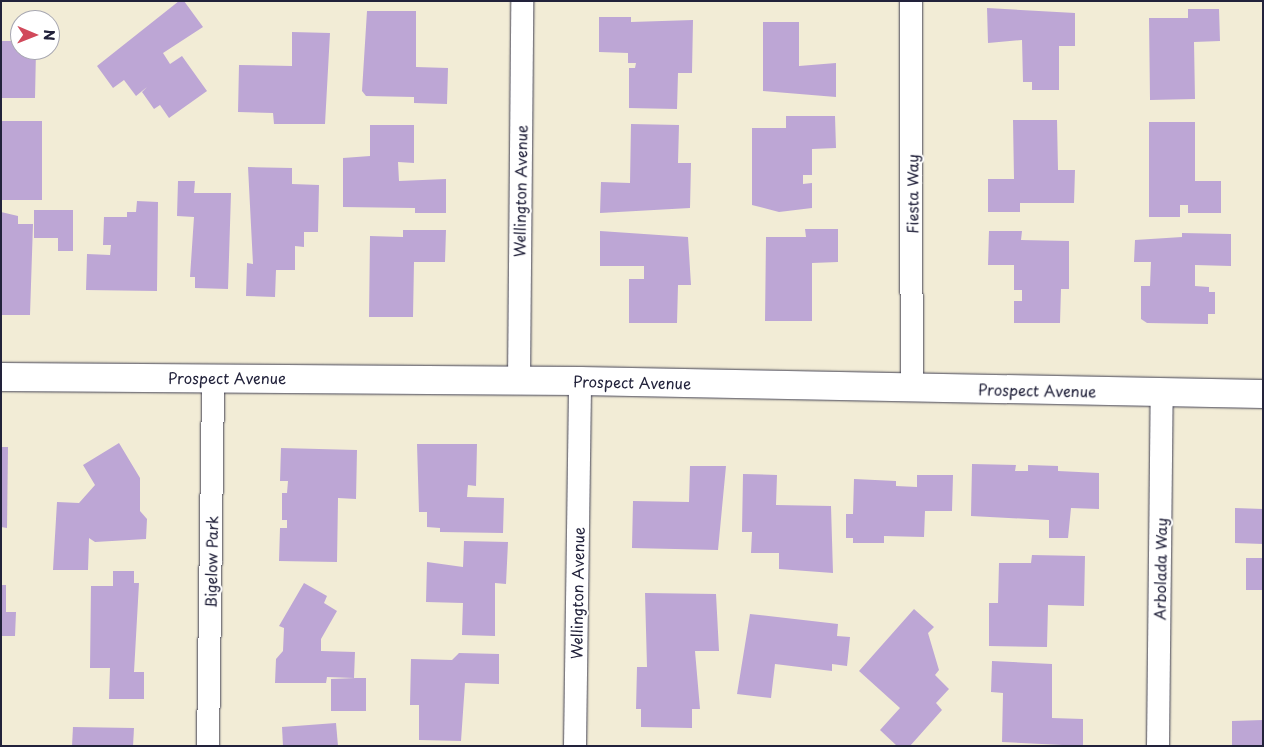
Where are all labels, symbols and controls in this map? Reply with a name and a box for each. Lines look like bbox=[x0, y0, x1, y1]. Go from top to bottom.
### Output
north arrow bbox=[10, 10, 60, 60]
text: N bbox=[39, 30, 60, 41]
street label: Wellington Avenue bbox=[510, 125, 530, 257]
street label: Fiesta Way bbox=[903, 154, 921, 234]
street label: Prospect Avenue bbox=[168, 369, 286, 387]
street label: Prospect Avenue bbox=[573, 372, 691, 392]
street label: Prospect Avenue bbox=[978, 380, 1096, 400]
street label: Bigelow Park bbox=[201, 515, 221, 609]
street label: Arbolada Way bbox=[1150, 517, 1170, 621]
street label: Wellington Avenue bbox=[567, 527, 587, 659]

